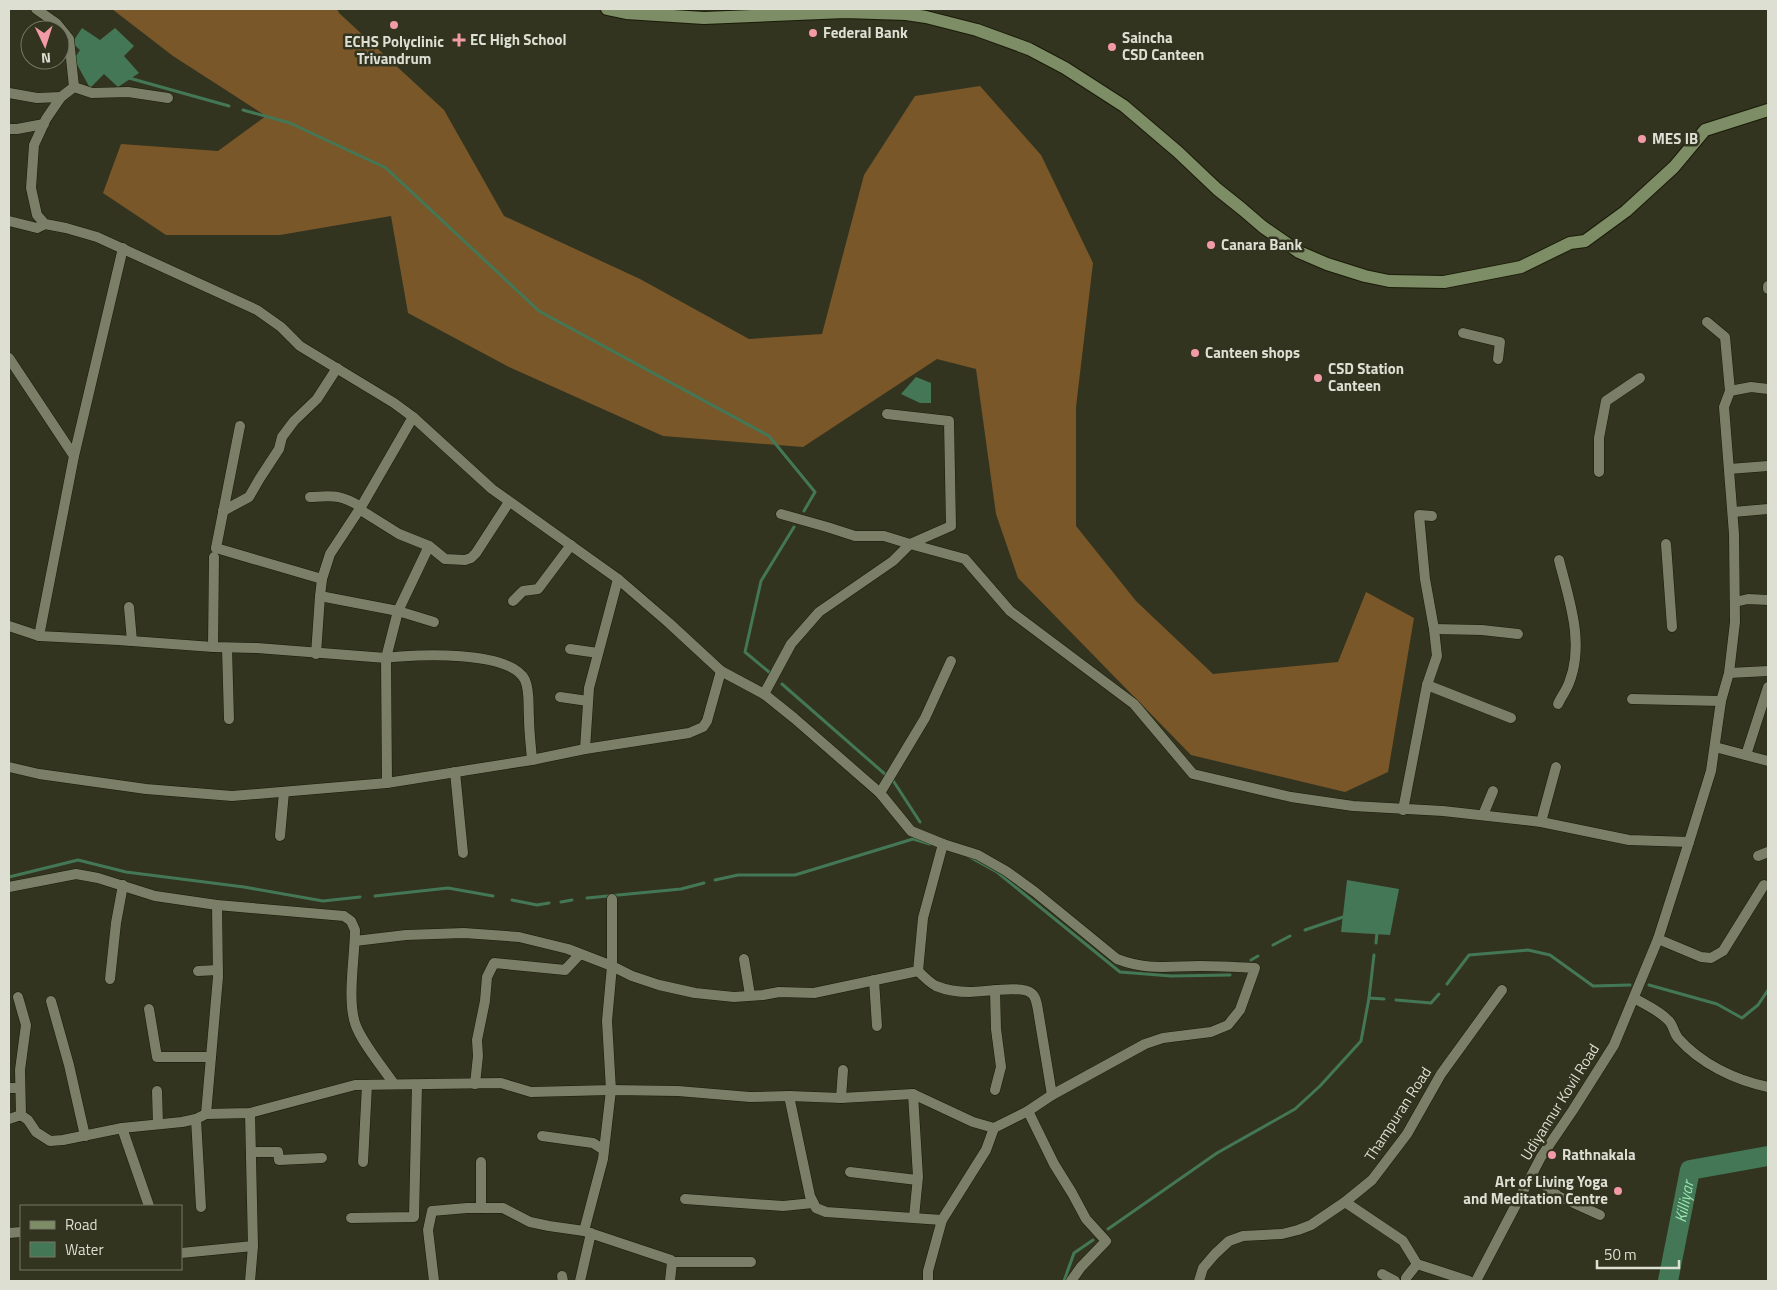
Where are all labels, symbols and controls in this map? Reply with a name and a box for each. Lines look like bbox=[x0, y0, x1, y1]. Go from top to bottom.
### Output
marker: ECHS Polyclinic Trivandrum bbox=[388, 19, 400, 31]
north arrow bbox=[20, 20, 70, 70]
place label: Federal Bank bbox=[823, 21, 908, 44]
place label: Saincha CSD Canteen bbox=[1122, 26, 1204, 66]
marker: Federal Bank bbox=[807, 27, 819, 39]
place label: EC High School bbox=[470, 28, 566, 51]
place label: ECHS Polyclinic Trivandrum bbox=[344, 30, 444, 70]
marker: EC High School bbox=[452, 33, 466, 47]
marker: Saincha CSD Canteen bbox=[1106, 41, 1118, 53]
text: N bbox=[40, 48, 52, 69]
place label: MES IB bbox=[1652, 127, 1698, 150]
marker: MES IB bbox=[1636, 133, 1648, 145]
place label: Canara Bank bbox=[1221, 233, 1302, 256]
marker: Canara Bank bbox=[1205, 239, 1217, 251]
place label: Canteen shops bbox=[1205, 341, 1300, 364]
marker: Canteen shops bbox=[1189, 347, 1201, 359]
place label: CSD Station Canteen bbox=[1328, 357, 1404, 397]
marker: CSD Station Canteen bbox=[1312, 372, 1324, 384]
street label: Udiyannur Kovil Road bbox=[1514, 1039, 1605, 1165]
street label: Thampuran Road bbox=[1358, 1062, 1437, 1165]
place label: Rathnakala bbox=[1562, 1143, 1636, 1166]
marker: Rathnakala bbox=[1546, 1149, 1558, 1161]
place label: Art of Living Yoga and Meditation Centre bbox=[1463, 1170, 1608, 1210]
water label: Killiyar bbox=[1668, 1177, 1700, 1224]
marker: Art of Living Yoga and Meditation Centre bbox=[1612, 1185, 1624, 1197]
legend bbox=[20, 1205, 182, 1270]
text: Road bbox=[65, 1213, 97, 1236]
text: Water bbox=[65, 1238, 104, 1261]
scale bar bbox=[1597, 1238, 1680, 1270]
text: 50 m bbox=[1604, 1243, 1637, 1266]

